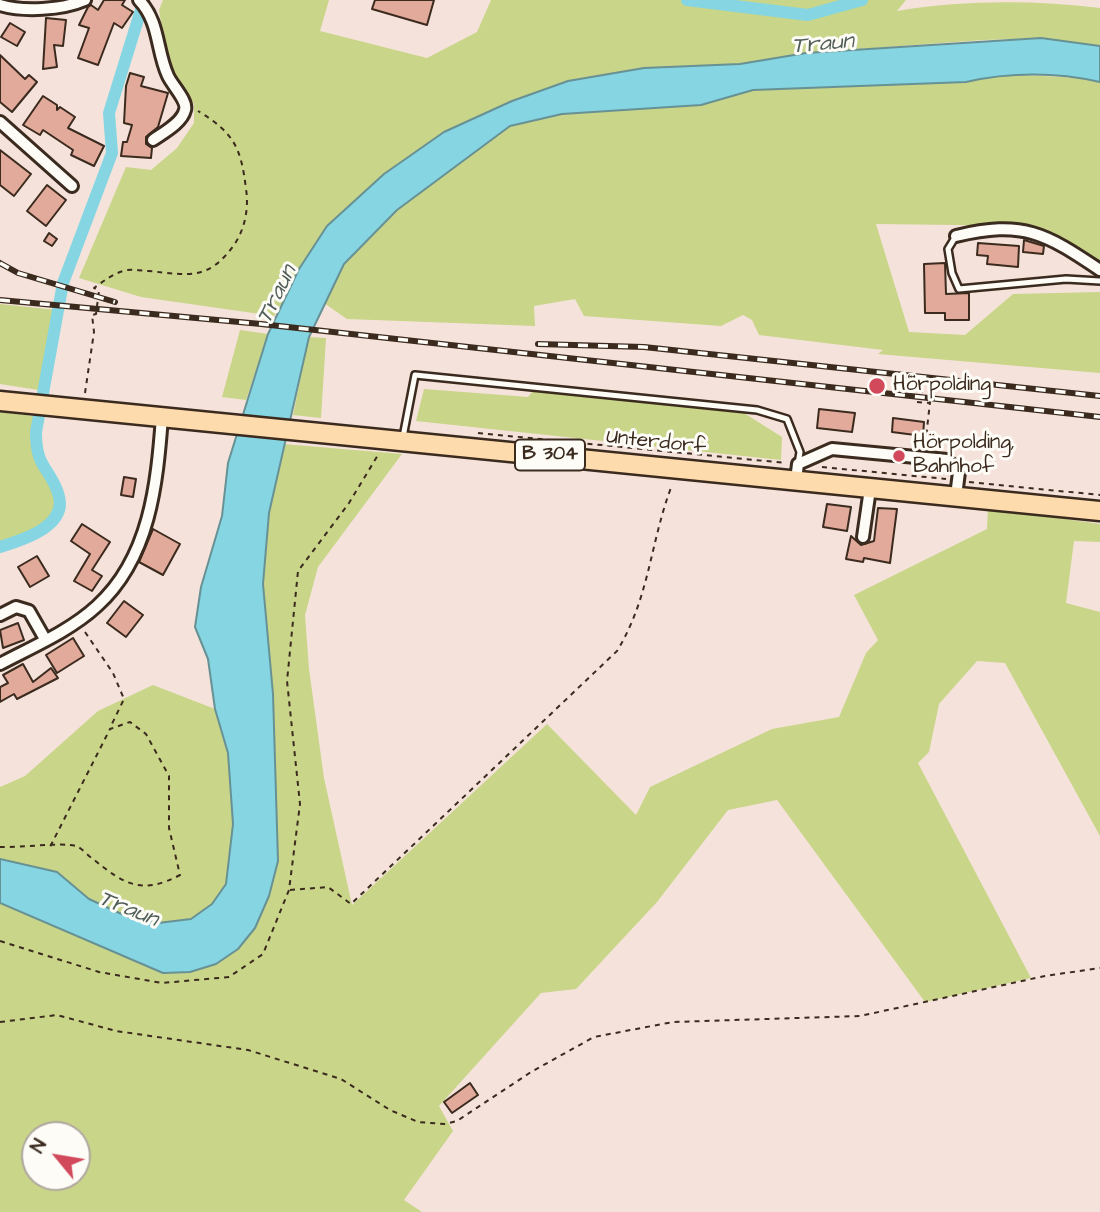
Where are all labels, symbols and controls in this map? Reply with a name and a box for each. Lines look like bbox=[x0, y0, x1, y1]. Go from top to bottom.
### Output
water label: Traun bbox=[791, 29, 855, 61]
water label: Traun bbox=[252, 261, 304, 329]
place label: Hörpolding bbox=[893, 373, 991, 399]
marker: Hörpolding bbox=[867, 376, 887, 396]
street label: Unterdorf bbox=[605, 425, 707, 461]
place label: Hörpolding, Bahnhof bbox=[913, 431, 1015, 481]
road number: B 304 bbox=[515, 440, 585, 470]
marker: Hörpolding, Bahnhof bbox=[891, 448, 907, 464]
water label: Traun bbox=[94, 886, 162, 934]
north arrow bbox=[21, 1121, 91, 1191]
text: N bbox=[24, 1134, 54, 1158]

